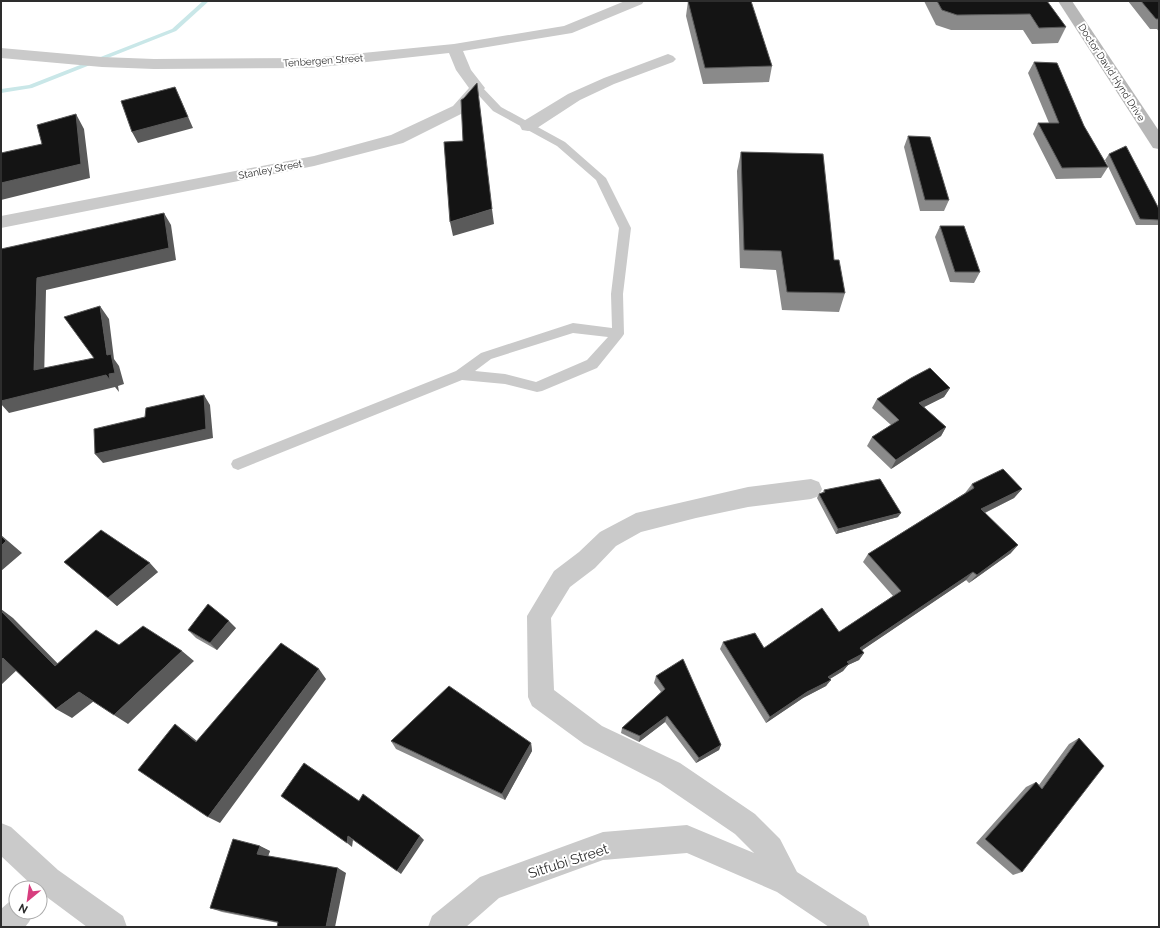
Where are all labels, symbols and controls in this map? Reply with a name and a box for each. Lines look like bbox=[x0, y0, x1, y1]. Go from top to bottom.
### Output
street label: Doctor David Hynd Drive bbox=[1076, 22, 1147, 123]
street label: Tenbergen Street bbox=[283, 52, 364, 69]
street label: Stanley Street bbox=[237, 158, 303, 181]
street label: Sitfubi Street bbox=[526, 840, 610, 881]
north arrow bbox=[8, 880, 48, 920]
text: N bbox=[17, 901, 30, 916]

